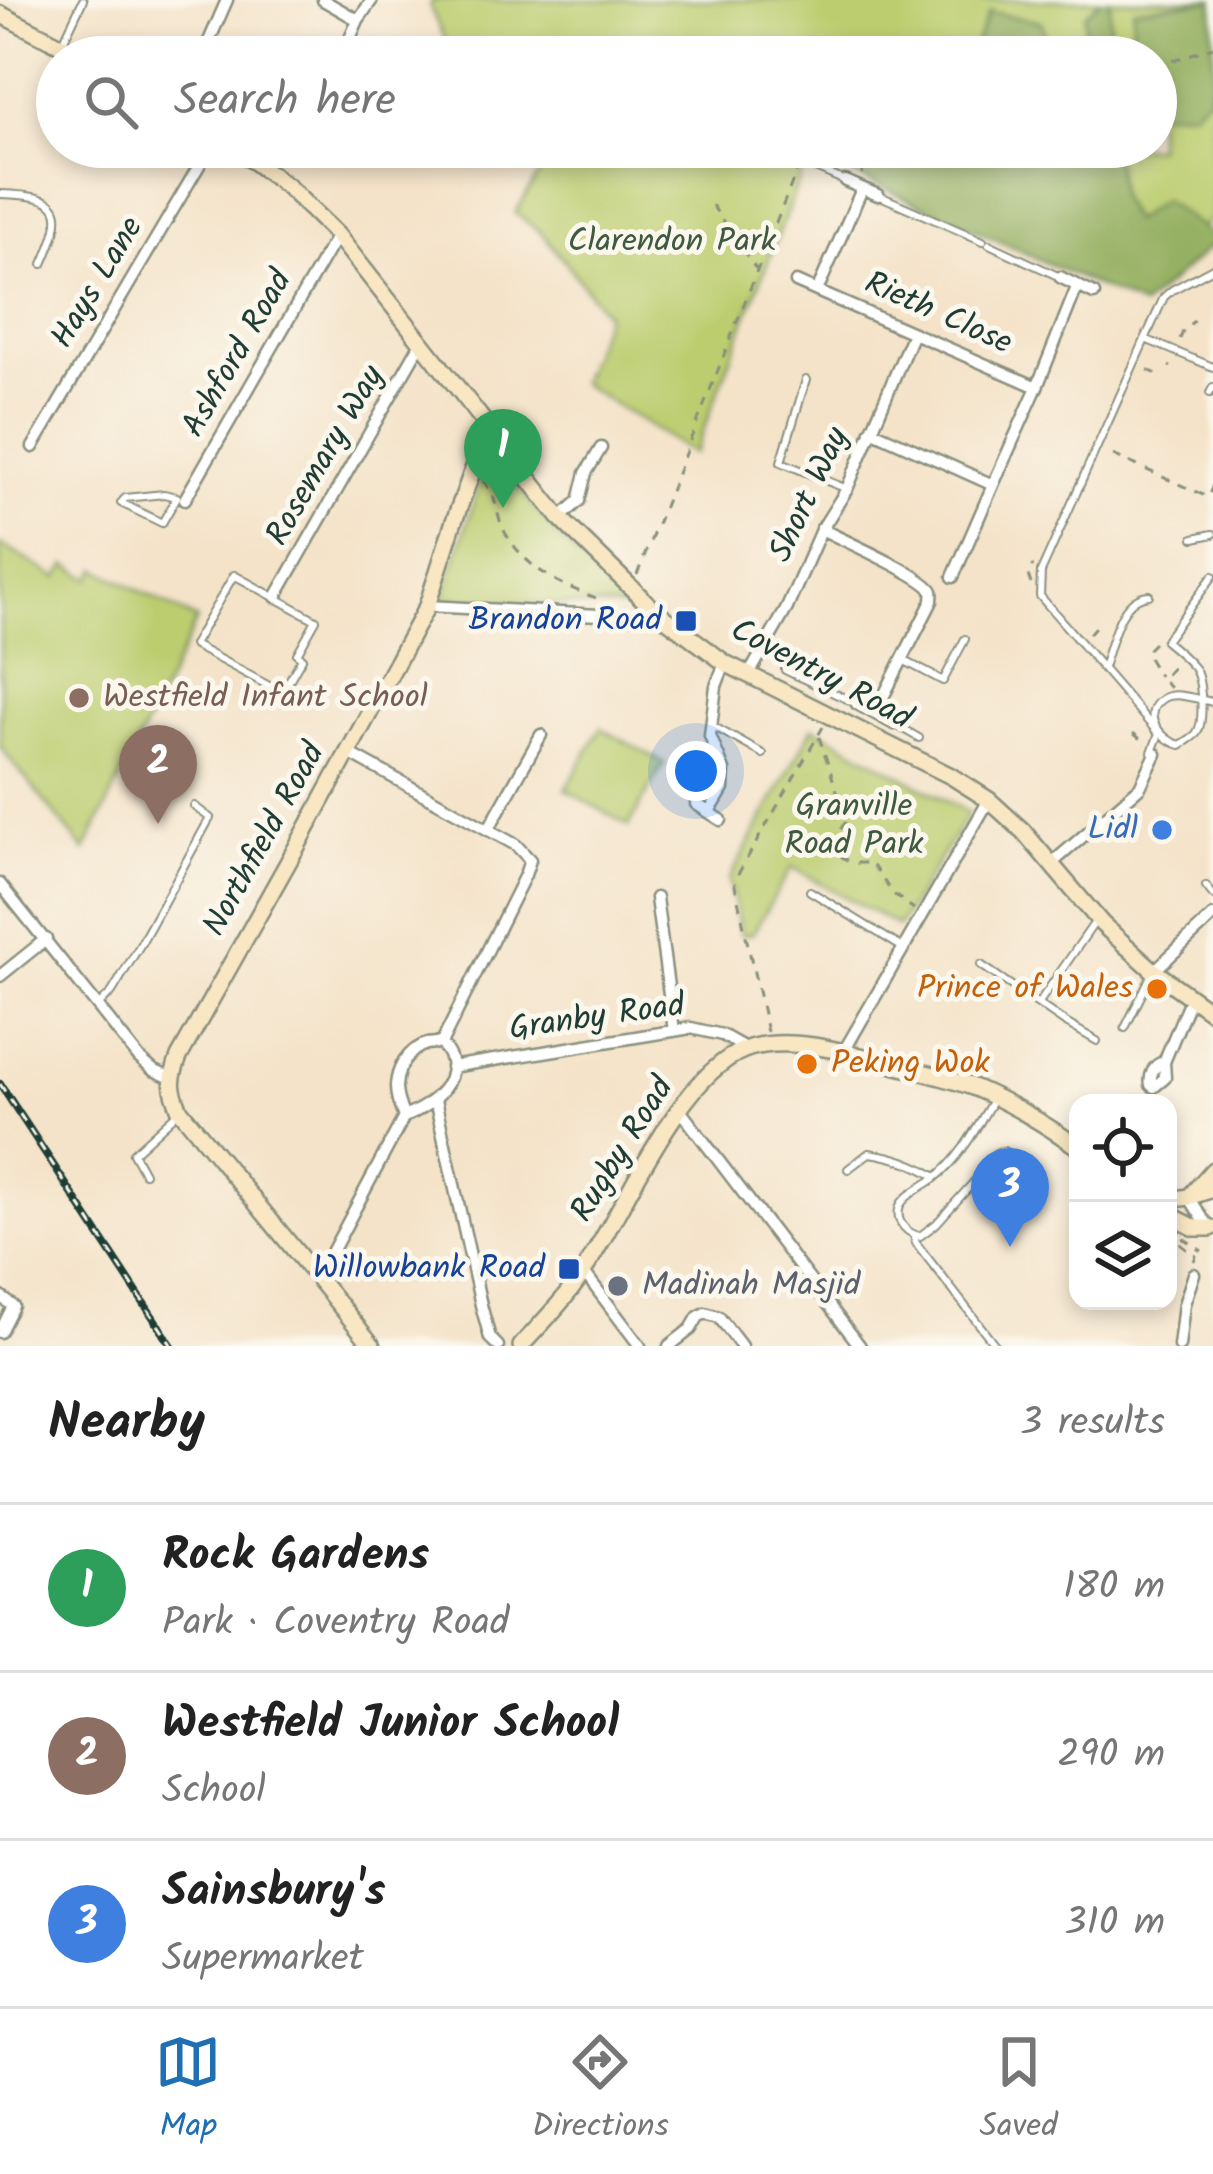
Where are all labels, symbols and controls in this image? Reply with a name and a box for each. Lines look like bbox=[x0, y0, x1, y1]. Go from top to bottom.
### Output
search box bbox=[36, 36, 1177, 168]
text: Search here bbox=[174, 66, 396, 138]
icon: search bbox=[78, 69, 144, 135]
street label: Hays Lane bbox=[38, 207, 158, 359]
park label: Clarendon Park bbox=[568, 216, 777, 269]
street label: Rieth Close bbox=[855, 258, 1021, 370]
street label: Ashford Road bbox=[169, 259, 308, 448]
street label: Rosemary Way bbox=[253, 355, 400, 556]
pin: 1 bbox=[464, 409, 542, 508]
street label: Short Way bbox=[756, 418, 865, 571]
place label: Brandon Road bbox=[469, 595, 664, 648]
street label: Coventry Road bbox=[720, 605, 923, 746]
marker: Brandon Road bbox=[673, 608, 699, 634]
place label: Westfield Infant School bbox=[103, 672, 428, 725]
marker: Westfield Infant School bbox=[66, 685, 92, 711]
pin: 2 bbox=[119, 725, 197, 824]
street label: Northfield Road bbox=[190, 732, 341, 947]
your location bbox=[666, 741, 726, 801]
park label: Granville Road Park bbox=[784, 781, 924, 872]
place label: Lidl bbox=[1088, 804, 1138, 857]
marker: Lidl bbox=[1149, 817, 1175, 843]
place label: Prince of Wales bbox=[917, 963, 1133, 1016]
marker: Prince of Wales bbox=[1144, 976, 1170, 1002]
street label: Granby Road bbox=[506, 979, 690, 1057]
place label: Peking Wok bbox=[831, 1038, 990, 1091]
marker: Peking Wok bbox=[794, 1051, 820, 1077]
street label: Rugby Road bbox=[557, 1066, 689, 1233]
map controls bbox=[1069, 1094, 1177, 1310]
button: locate bbox=[1069, 1094, 1177, 1202]
pin: 3 bbox=[971, 1148, 1049, 1247]
button: layers bbox=[1069, 1202, 1177, 1310]
place label: Willowbank Road bbox=[313, 1243, 547, 1296]
marker: Willowbank Road bbox=[556, 1256, 582, 1282]
place label: Madinah Masjid bbox=[642, 1260, 862, 1313]
marker: Madinah Masjid bbox=[605, 1273, 631, 1299]
text: Nearby bbox=[48, 1384, 205, 1465]
text: 3 results bbox=[1020, 1393, 1165, 1455]
text: Rock Gardens bbox=[162, 1521, 429, 1593]
text: 1 bbox=[81, 1557, 93, 1619]
text: 180 m bbox=[1063, 1557, 1165, 1619]
text: Park · Coventry Road bbox=[162, 1593, 509, 1655]
text: Westfield Junior School bbox=[162, 1689, 619, 1761]
text: 2 bbox=[76, 1725, 98, 1787]
text: 290 m bbox=[1057, 1725, 1165, 1787]
text: School bbox=[162, 1761, 266, 1823]
text: Sainsbury's bbox=[162, 1857, 385, 1929]
text: 3 bbox=[76, 1893, 98, 1955]
text: 310 m bbox=[1064, 1893, 1165, 1955]
text: Supermarket bbox=[162, 1929, 364, 1991]
tab: Map bbox=[155, 2029, 221, 2154]
tab: Directions bbox=[532, 2029, 669, 2154]
tab: Saved bbox=[979, 2029, 1058, 2154]

